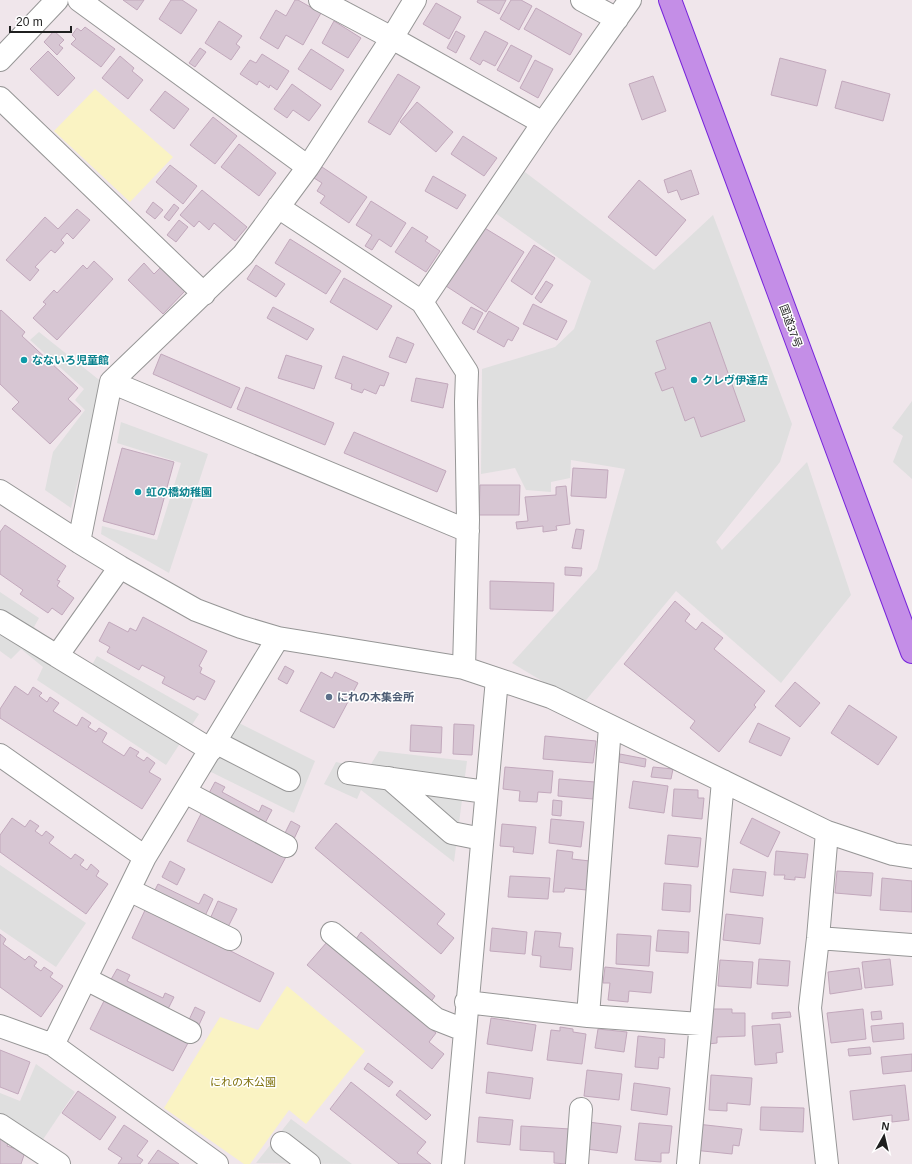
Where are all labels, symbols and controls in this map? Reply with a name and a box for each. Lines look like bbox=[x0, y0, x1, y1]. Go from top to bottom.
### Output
scale bar bbox=[10, 8, 71, 34]
text: 20 m bbox=[16, 15, 43, 29]
street label: 国道37号 bbox=[778, 303, 804, 349]
place label: なないろ児童館 bbox=[32, 354, 109, 366]
marker: なないろ児童館 bbox=[19, 355, 29, 365]
place label: クレヴ伊達店 bbox=[702, 374, 768, 386]
marker: クレヴ伊達店 bbox=[689, 375, 699, 385]
place label: 虹の橋幼稚園 bbox=[146, 486, 212, 498]
marker: 虹の橋幼稚園 bbox=[133, 487, 143, 497]
place label: にれの木集会所 bbox=[337, 691, 414, 703]
marker: にれの木集会所 bbox=[324, 692, 334, 702]
park label: にれの木公園 bbox=[210, 1076, 276, 1088]
north arrow bbox=[864, 1116, 904, 1156]
text: N bbox=[881, 1120, 890, 1133]

